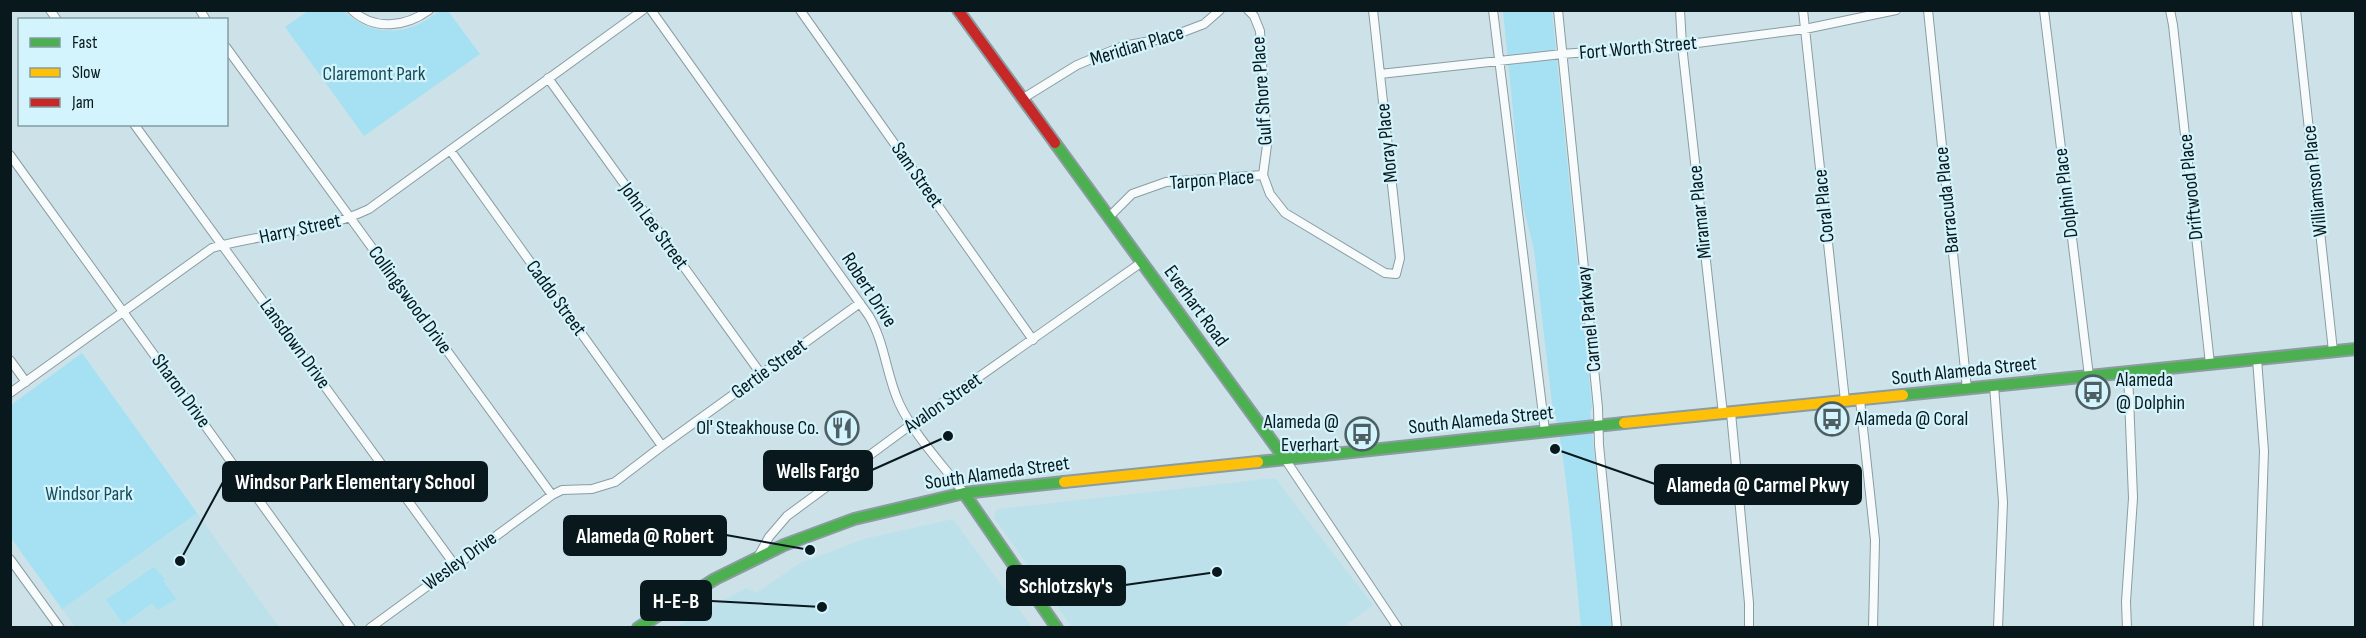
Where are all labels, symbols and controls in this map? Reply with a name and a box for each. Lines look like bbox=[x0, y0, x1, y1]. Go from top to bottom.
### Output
legend bbox=[18, 18, 228, 126]
street label: Meridian Place bbox=[1087, 20, 1187, 72]
street label: Fort Worth Street bbox=[1578, 31, 1698, 65]
text: Fast bbox=[72, 32, 98, 53]
street label: Gulf Shore Place bbox=[1246, 36, 1278, 146]
text: Slow bbox=[72, 62, 101, 83]
park label: Claremont Park bbox=[323, 62, 426, 86]
text: Jam bbox=[71, 92, 94, 113]
street label: Moray Place bbox=[1371, 102, 1403, 184]
street label: Williamson Place bbox=[2297, 124, 2333, 238]
street label: Driftwood Place bbox=[2174, 133, 2208, 241]
street label: Sam Street bbox=[886, 138, 948, 212]
street label: Barracuda Place bbox=[1929, 146, 1965, 254]
street label: Dolphin Place bbox=[2049, 147, 2083, 239]
street label: Miramar Place bbox=[1683, 164, 1717, 260]
street label: Tarpon Place bbox=[1169, 165, 1255, 195]
street label: Coral Place bbox=[1808, 168, 1840, 244]
street label: John Lee Street bbox=[614, 177, 693, 274]
street label: Harry Street bbox=[257, 209, 343, 249]
street label: Collingswood Drive bbox=[363, 241, 457, 359]
street label: Robert Drive bbox=[836, 248, 902, 332]
street label: Caddo Street bbox=[521, 256, 591, 340]
street label: Everhart Road bbox=[1159, 261, 1233, 351]
street label: Carmel Parkway bbox=[1571, 265, 1606, 373]
street label: Lansdown Drive bbox=[254, 294, 336, 394]
street label: Gertie Street bbox=[727, 334, 811, 404]
street label: Sharon Drive bbox=[146, 349, 216, 433]
street label: South Alameda Street bbox=[1890, 351, 2038, 391]
street label: Avalon Street bbox=[899, 368, 987, 439]
place label: Alameda @ Dolphin bbox=[2115, 368, 2185, 415]
bus stop icon: Alameda @ Dolphin bbox=[2075, 374, 2111, 410]
street label: South Alameda Street bbox=[1407, 400, 1555, 440]
bus stop icon: Alameda @ Coral bbox=[1814, 401, 1850, 437]
place label: Alameda @ Coral bbox=[1854, 407, 1968, 431]
restaurant icon: Ol' Steakhouse Co. bbox=[824, 410, 860, 446]
place label: Alameda @ Everhart bbox=[1263, 410, 1339, 457]
place label: Ol' Steakhouse Co. bbox=[696, 416, 819, 440]
bus stop icon: Alameda @ Everhart bbox=[1344, 416, 1380, 452]
callout: Wells Fargo bbox=[764, 451, 872, 490]
street label: South Alameda Street bbox=[923, 451, 1071, 495]
text: Wells Fargo bbox=[776, 459, 860, 484]
callout: Windsor Park Elementary School bbox=[223, 462, 487, 501]
callout: Alameda @ Carmel Pkwy bbox=[1655, 465, 1861, 504]
text: Windsor Park Elementary School bbox=[235, 470, 475, 495]
text: Alameda @ Carmel Pkwy bbox=[1666, 473, 1849, 498]
park label: Windsor Park bbox=[45, 482, 133, 506]
callout: Alameda @ Robert bbox=[564, 516, 726, 555]
text: Alameda @ Robert bbox=[575, 524, 714, 549]
street label: Wesley Drive bbox=[418, 526, 502, 596]
callout: Schlotzsky's bbox=[1007, 566, 1125, 605]
text: Schlotzsky's bbox=[1019, 574, 1113, 599]
callout: H-E-B bbox=[641, 581, 711, 620]
text: H-E-B bbox=[653, 589, 699, 614]

